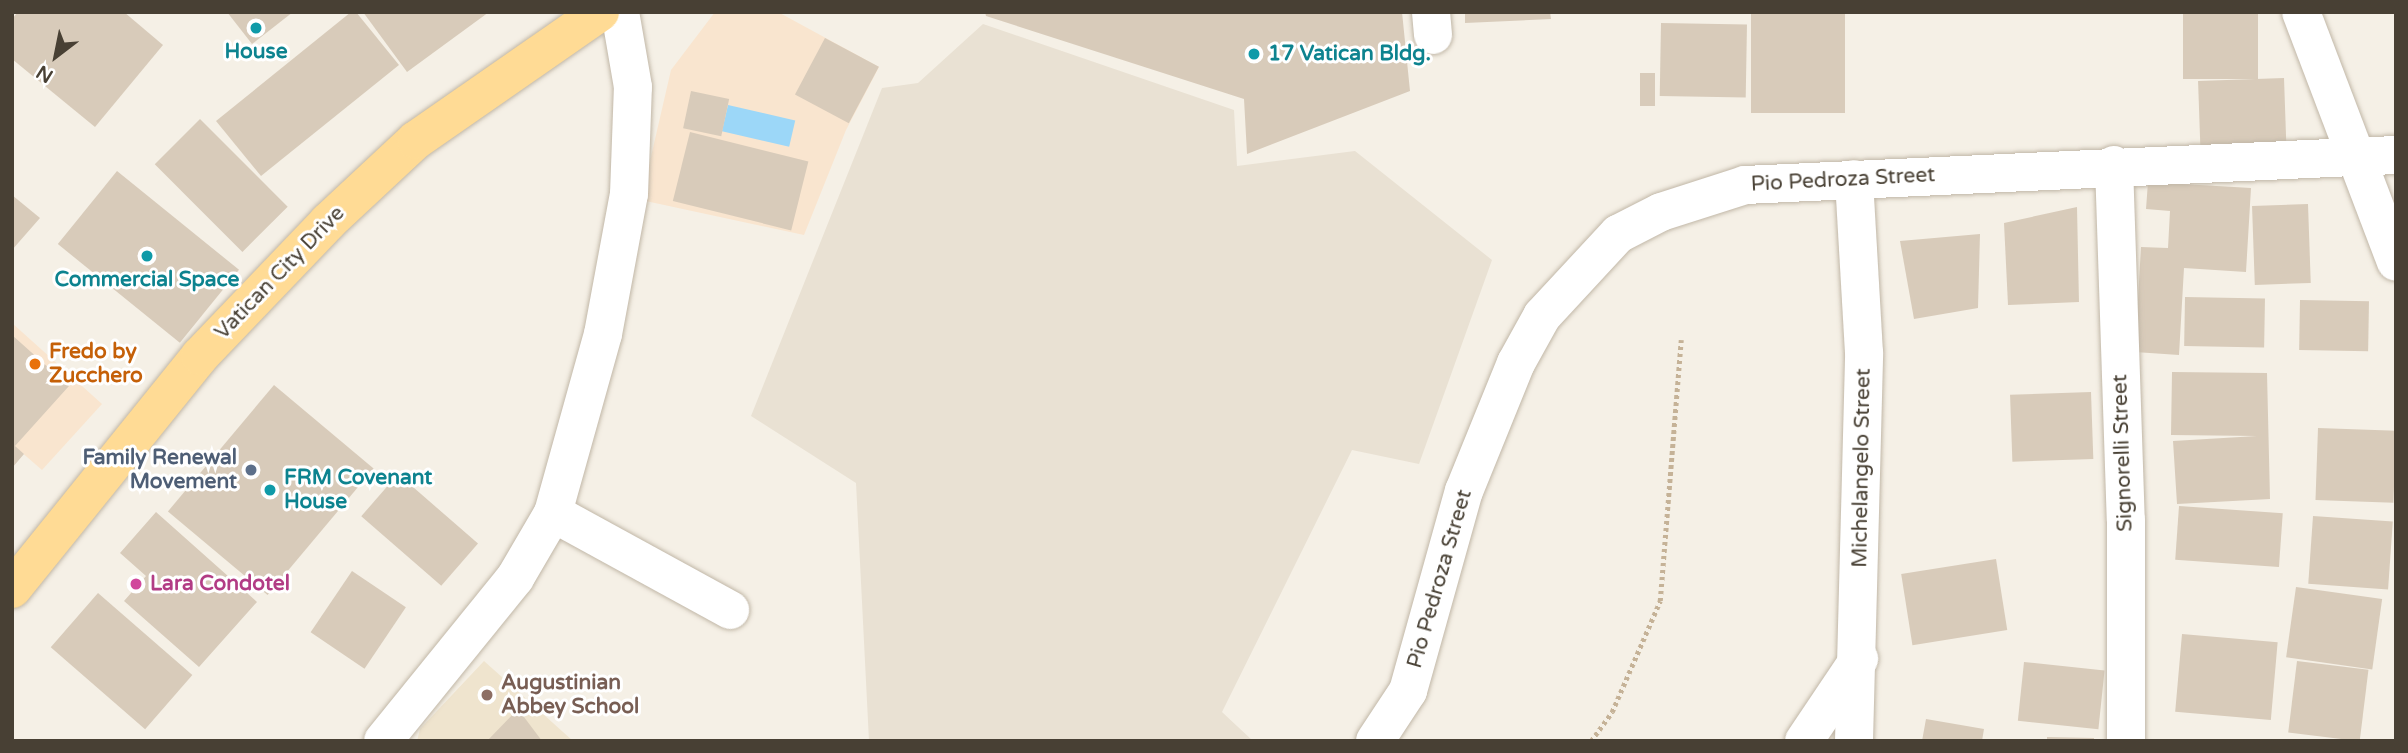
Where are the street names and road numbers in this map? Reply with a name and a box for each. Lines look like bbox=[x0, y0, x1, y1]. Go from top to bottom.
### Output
street label: Pio Pedroza Street bbox=[1750, 163, 1936, 197]
street label: Vatican City Drive bbox=[210, 201, 350, 345]
street label: Michelangelo Street bbox=[1848, 368, 1876, 568]
street label: Signorelli Street bbox=[2108, 374, 2138, 532]
street label: Pio Pedroza Street bbox=[1402, 487, 1478, 671]

